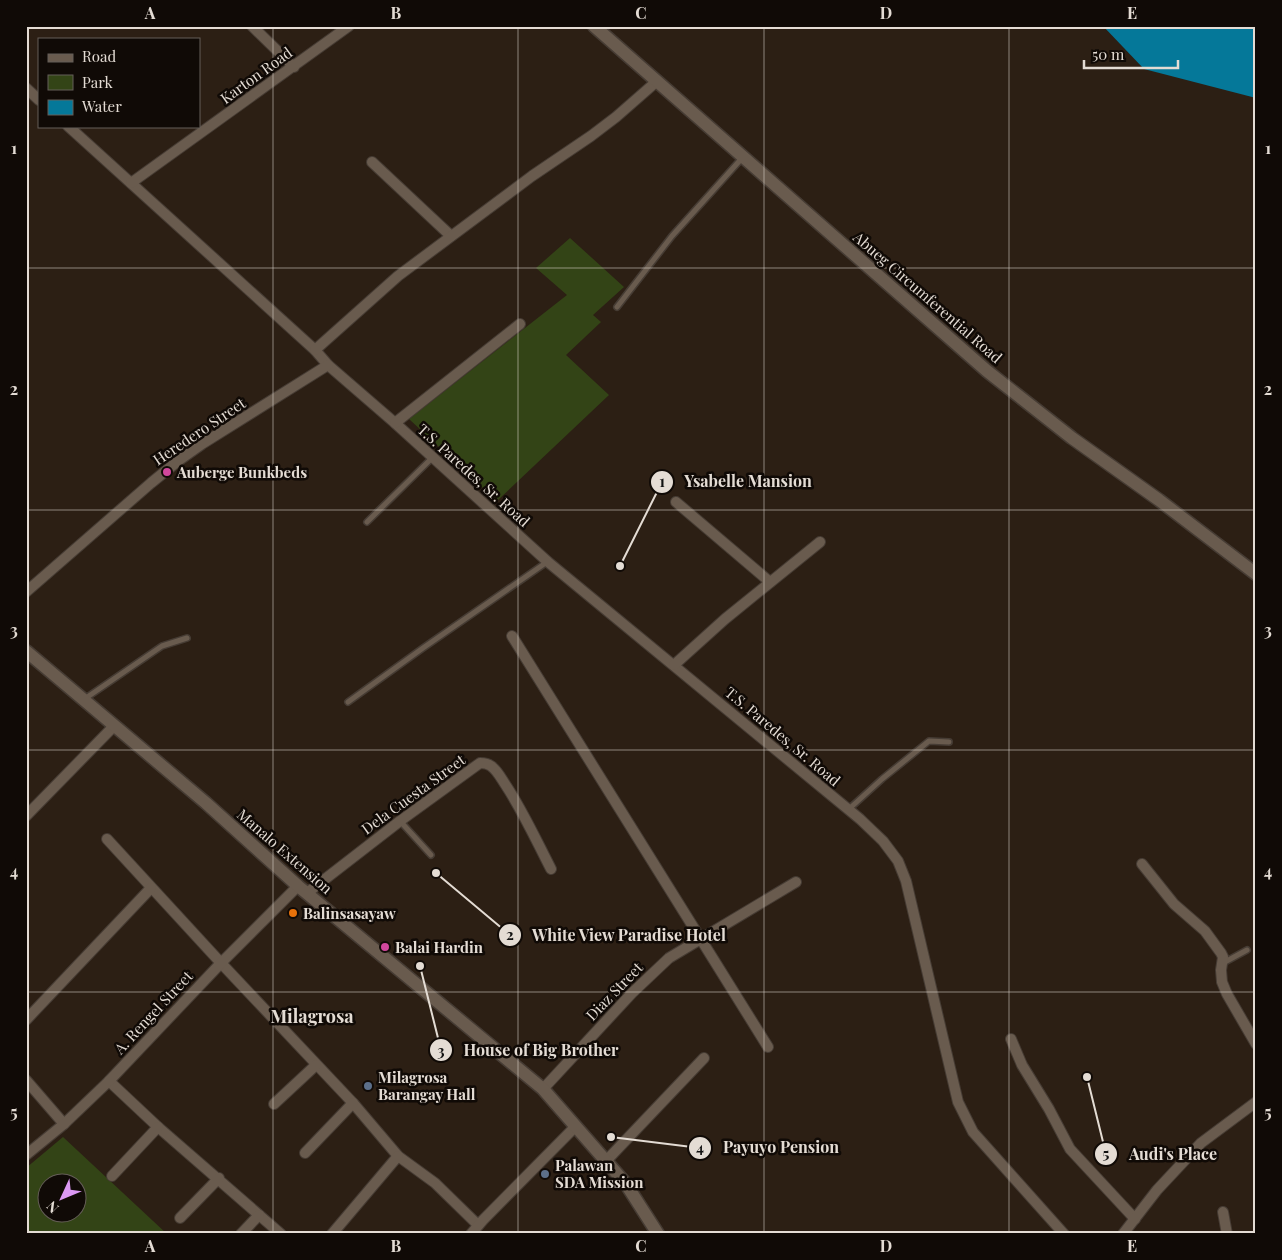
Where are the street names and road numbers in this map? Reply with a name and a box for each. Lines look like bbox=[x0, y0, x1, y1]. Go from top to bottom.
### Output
street label: Karton Road bbox=[216, 42, 296, 108]
street label: Abueg Circumferential Road bbox=[849, 226, 1007, 367]
street label: Heredero Street bbox=[149, 392, 250, 469]
street label: T.S. Paredes, Sr. Road bbox=[414, 419, 535, 531]
street label: T.S. Paredes, Sr. Road bbox=[721, 682, 845, 790]
street label: Dela Cuesta Street bbox=[357, 749, 469, 838]
street label: Manalo Extension bbox=[233, 804, 337, 898]
street label: Diaz Street bbox=[581, 957, 647, 1025]
street label: A. Rengel Street bbox=[109, 966, 197, 1059]

